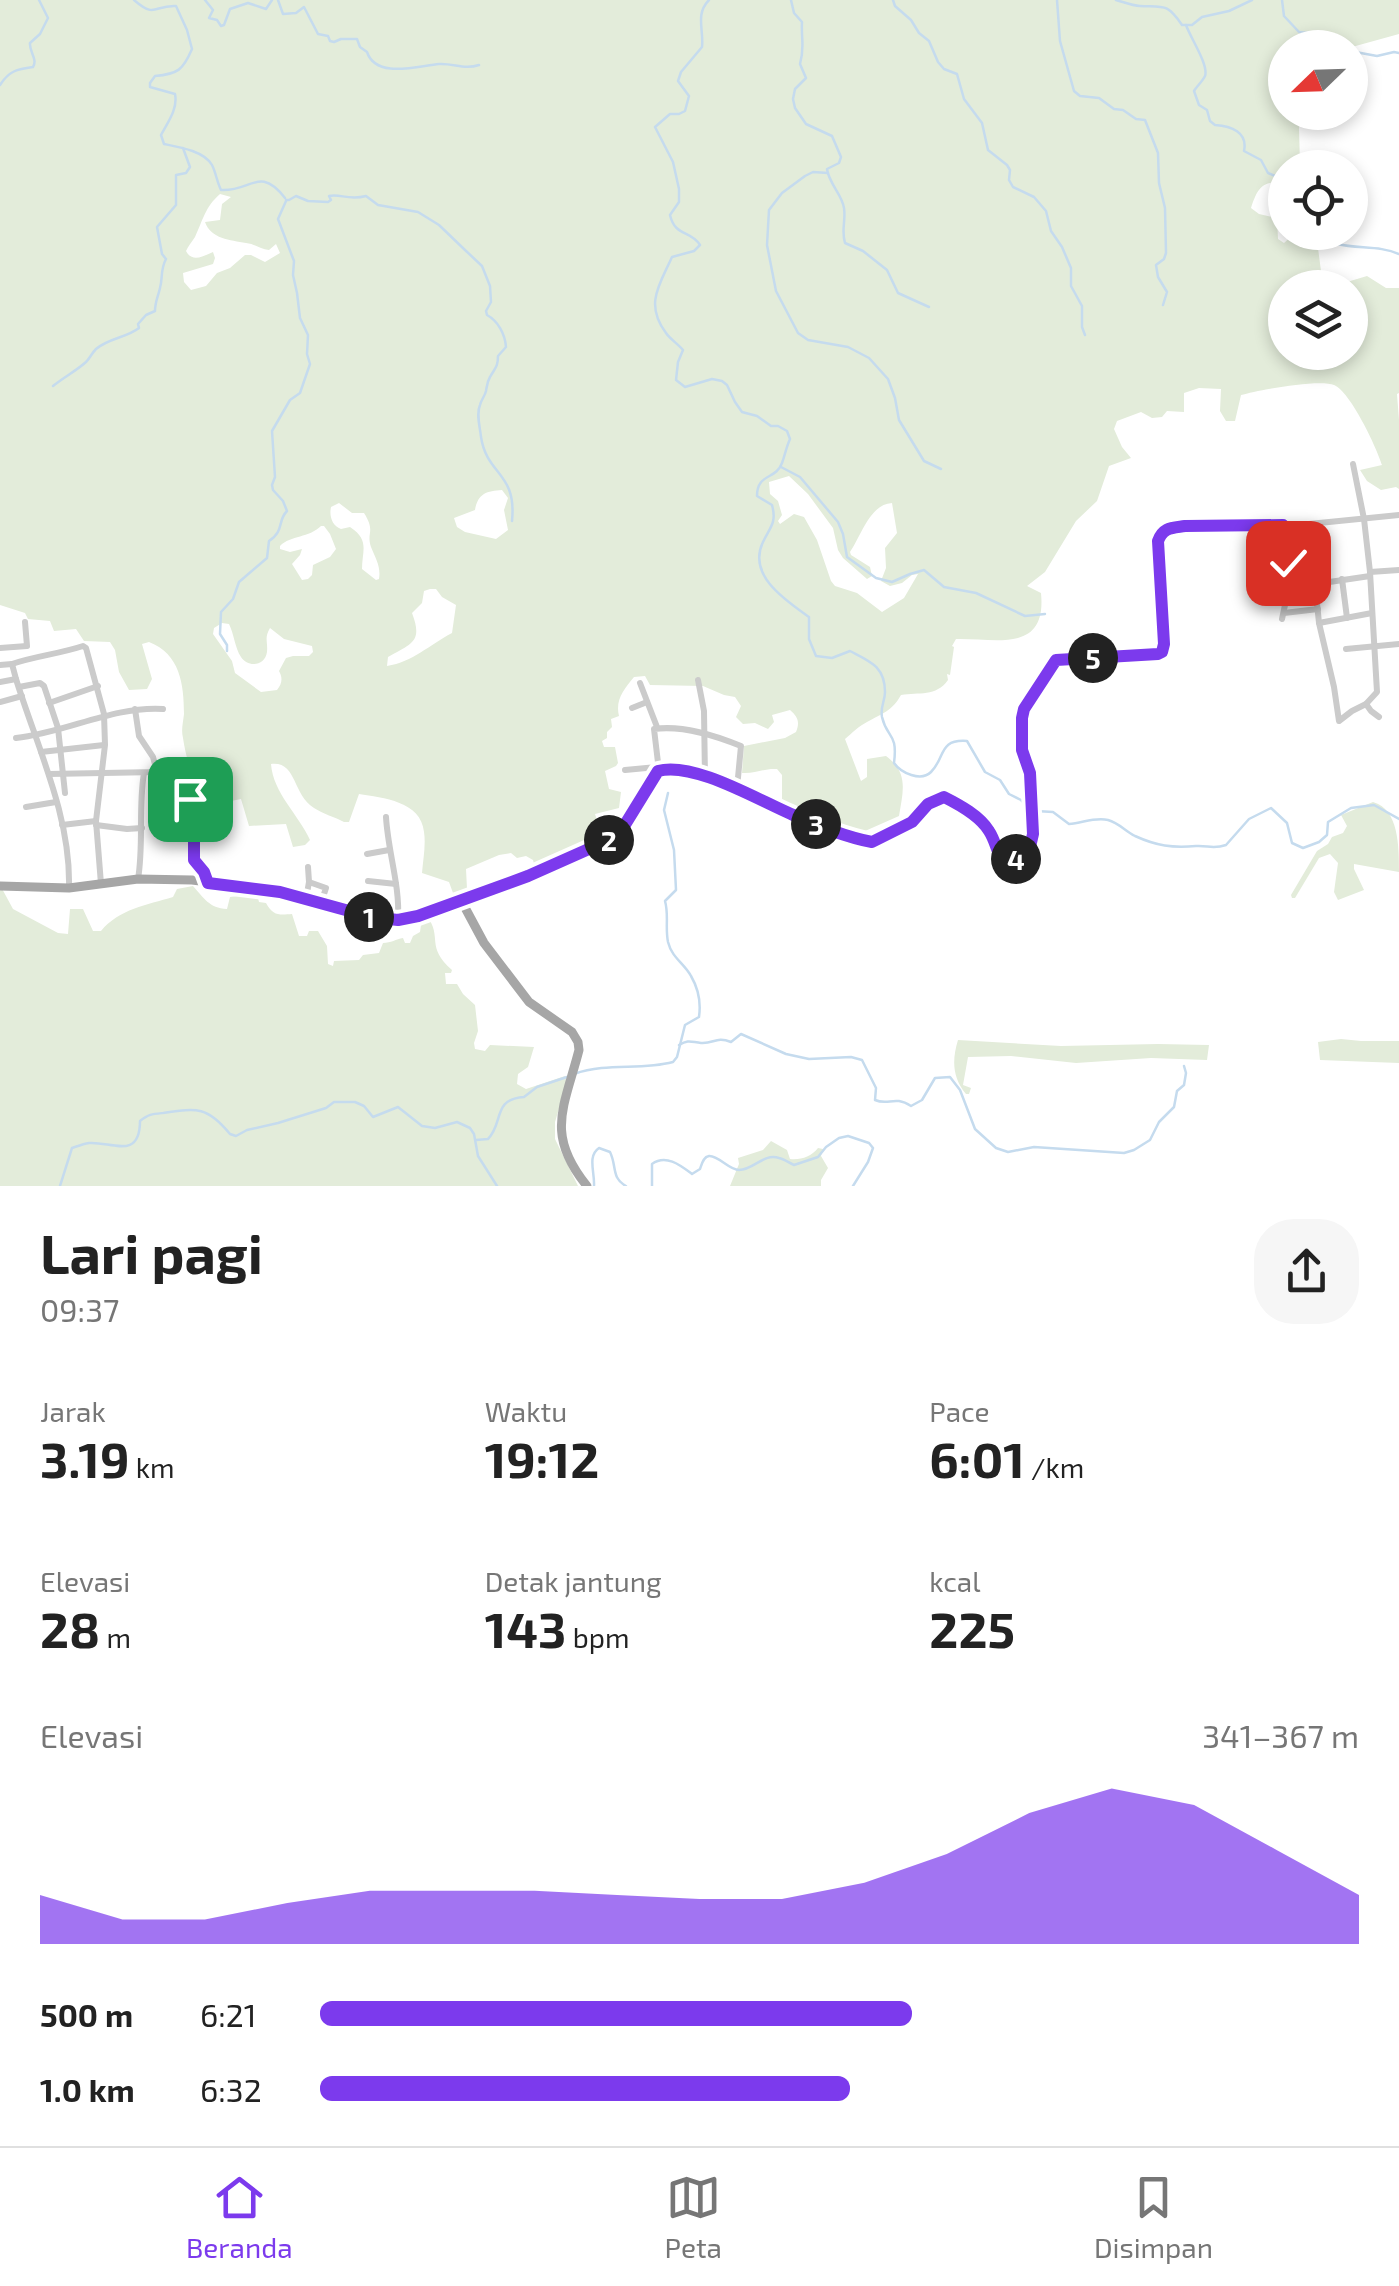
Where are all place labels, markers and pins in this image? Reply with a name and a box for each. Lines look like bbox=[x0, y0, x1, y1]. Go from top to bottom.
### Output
pin bbox=[1246, 521, 1331, 606]
pin: 5 bbox=[1068, 633, 1118, 683]
pin bbox=[148, 757, 233, 842]
pin: 3 bbox=[791, 799, 841, 849]
pin: 2 bbox=[584, 815, 634, 865]
pin: 4 bbox=[991, 834, 1041, 884]
pin: 1 bbox=[344, 892, 394, 942]

